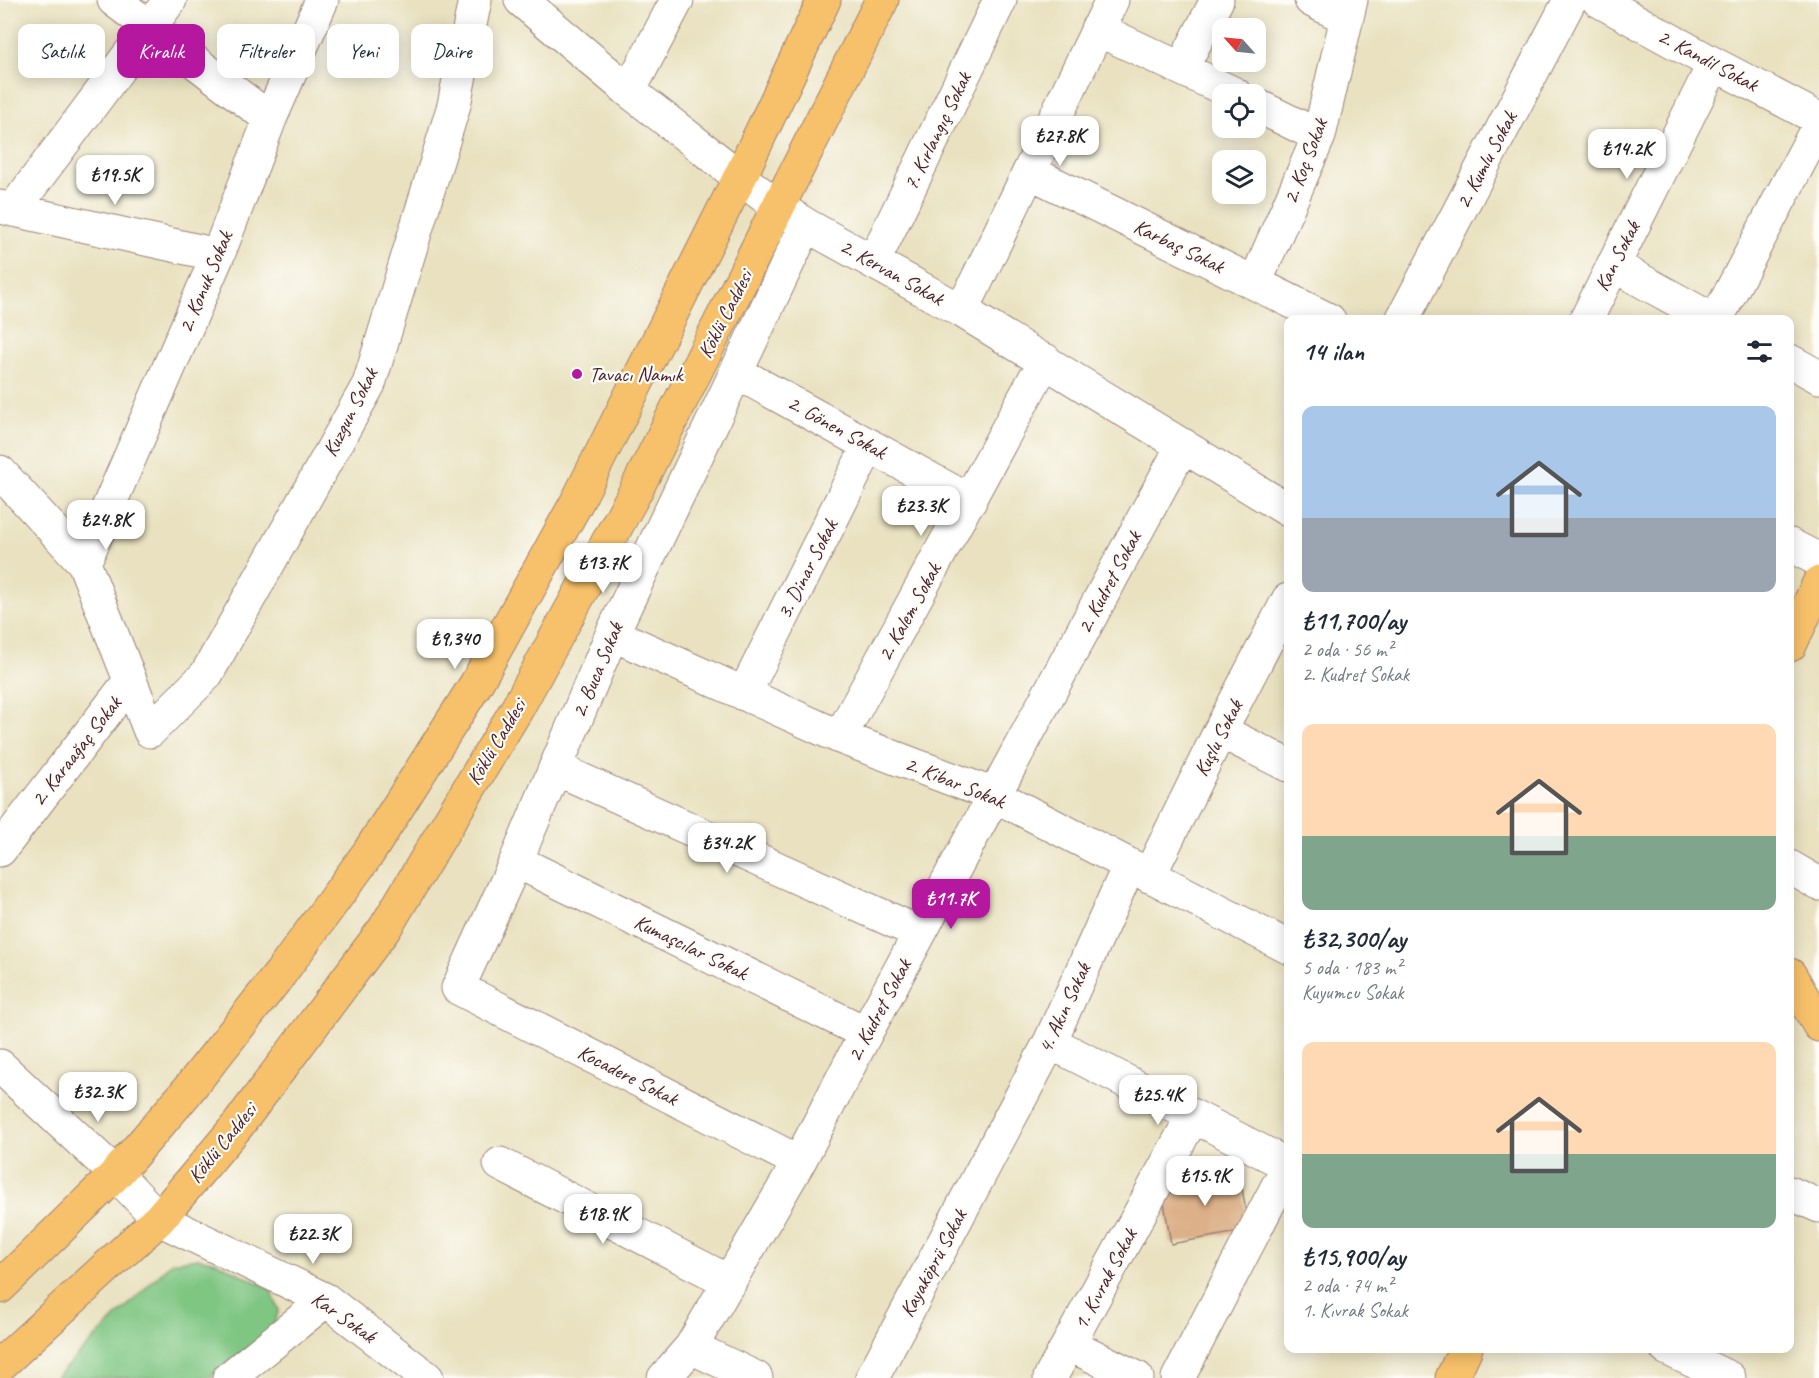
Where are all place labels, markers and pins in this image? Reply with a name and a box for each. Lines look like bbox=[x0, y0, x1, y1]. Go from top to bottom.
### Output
pin: ₺27.8K bbox=[1011, 116, 1109, 167]
pin: ₺14.2K bbox=[1578, 129, 1676, 180]
pin: ₺19.5K bbox=[66, 155, 164, 206]
place label: Tavacı Namık bbox=[589, 361, 685, 387]
marker: Tavacı Namık bbox=[570, 367, 584, 381]
pin: ₺23.3K bbox=[872, 486, 970, 537]
pin: ₺24.8K bbox=[57, 500, 155, 551]
pin: ₺13.7K bbox=[554, 543, 652, 594]
pin: ₺9,340 bbox=[406, 619, 504, 670]
pin: ₺34.2K bbox=[678, 823, 776, 874]
pin: ₺11.7K bbox=[902, 879, 1000, 930]
pin: ₺32.3K bbox=[49, 1072, 147, 1123]
pin: ₺25.4K bbox=[1109, 1075, 1207, 1126]
pin: ₺15.9K bbox=[1156, 1156, 1254, 1207]
pin: ₺18.9K bbox=[554, 1194, 652, 1245]
pin: ₺22.3K bbox=[264, 1214, 362, 1265]

